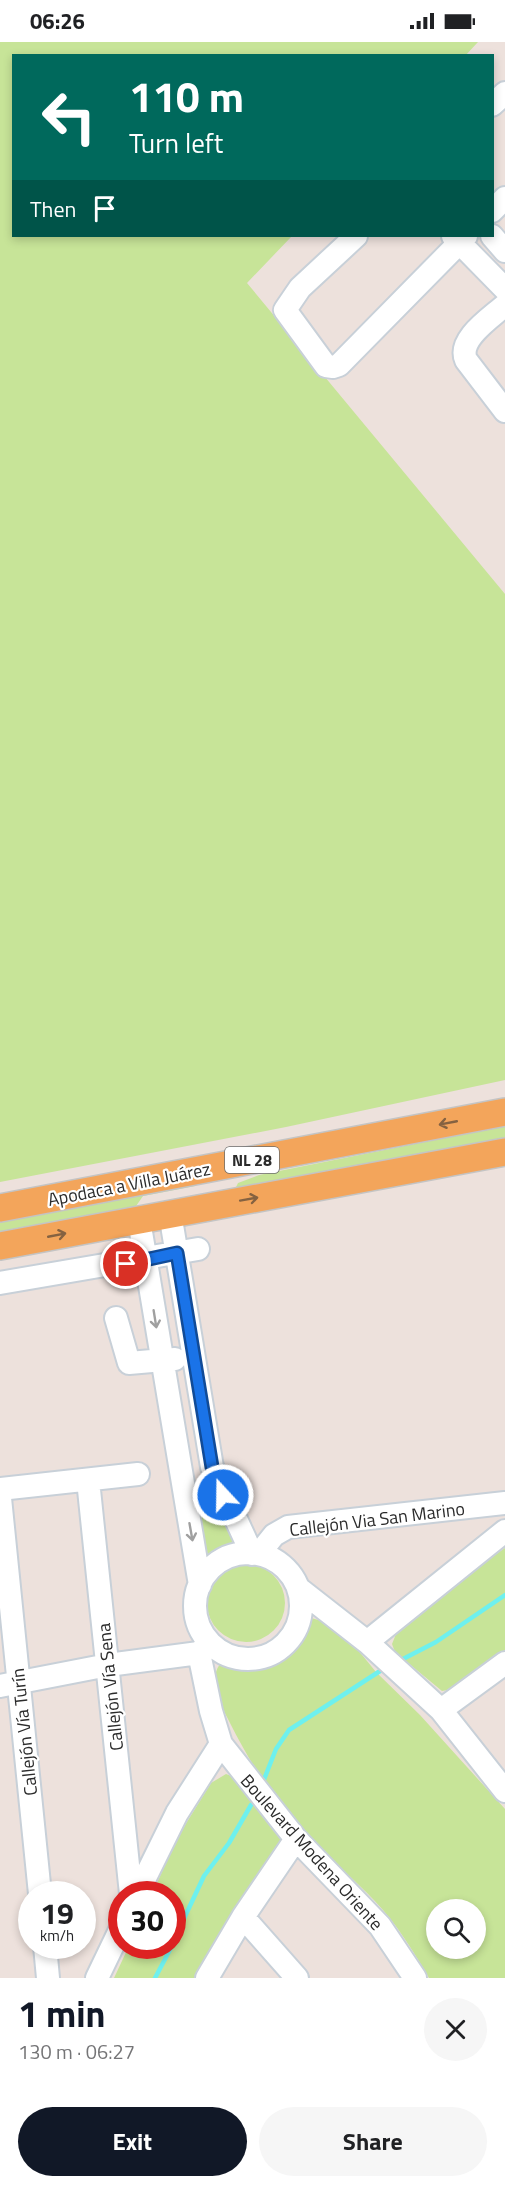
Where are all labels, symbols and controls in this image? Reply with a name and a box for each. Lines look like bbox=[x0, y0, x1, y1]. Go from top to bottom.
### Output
text: 06:26 bbox=[30, 4, 85, 38]
text: 110 m bbox=[129, 64, 244, 128]
icon: left bbox=[30, 78, 108, 156]
text: Turn left bbox=[129, 122, 223, 163]
text: Then bbox=[30, 192, 76, 226]
icon: arrive bbox=[88, 192, 121, 225]
one-way arrow bbox=[438, 1117, 458, 1128]
road number: NL 28 bbox=[225, 1147, 279, 1173]
street label: Apodaca a Villa Juárez bbox=[45, 1155, 213, 1213]
one-way arrow bbox=[239, 1193, 258, 1204]
one-way arrow bbox=[47, 1229, 67, 1240]
pin bbox=[100, 1238, 151, 1289]
icon: arrive bbox=[109, 1247, 142, 1280]
one-way arrow bbox=[150, 1309, 161, 1329]
position arrow bbox=[191, 1463, 255, 1527]
street label: Callejón Via San Marino bbox=[288, 1495, 466, 1543]
one-way arrow bbox=[186, 1521, 197, 1541]
street label: Callejón Vía Sena bbox=[90, 1622, 130, 1752]
street label: Callejón Vía Turín bbox=[4, 1667, 44, 1797]
street label: Boulevard Modena Oriente bbox=[234, 1768, 390, 1936]
speed limit sign: 30 bbox=[108, 1881, 186, 1959]
text: 19 bbox=[40, 1890, 74, 1936]
map controls bbox=[426, 1899, 486, 1959]
button: search bbox=[426, 1899, 486, 1959]
text: km/h bbox=[40, 1924, 74, 1947]
text: 1 min bbox=[18, 1986, 105, 2041]
button: close bbox=[424, 1998, 487, 2061]
text: 130 m · 06:27 bbox=[18, 2036, 135, 2067]
button: Exit bbox=[18, 2107, 247, 2176]
button: Share bbox=[259, 2107, 487, 2176]

